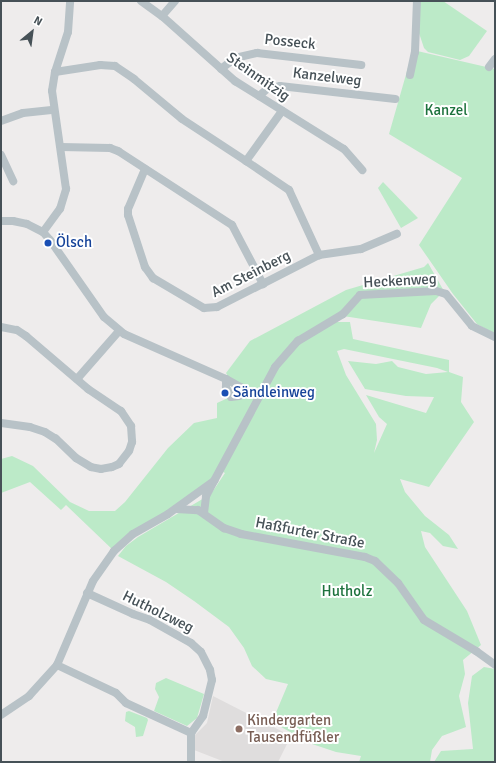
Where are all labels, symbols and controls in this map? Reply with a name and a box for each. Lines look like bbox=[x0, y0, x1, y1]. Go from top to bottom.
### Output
north arrow bbox=[12, 12, 52, 52]
text: N bbox=[32, 14, 45, 29]
street label: Posseck bbox=[264, 30, 316, 54]
street label: Steinmitzig bbox=[223, 49, 293, 105]
street label: Kanzelweg bbox=[292, 64, 362, 90]
park label: Kanzel bbox=[424, 102, 468, 120]
place label: Ölsch bbox=[56, 234, 92, 252]
marker: Ölsch bbox=[43, 238, 53, 248]
street label: Am Steinberg bbox=[208, 246, 294, 302]
street label: Heckenweg bbox=[363, 270, 437, 292]
place label: Sändleinweg bbox=[233, 384, 315, 402]
marker: Sändleinweg bbox=[220, 388, 230, 398]
street label: Haßfurter Straße bbox=[254, 514, 366, 552]
park label: Hutholz bbox=[322, 583, 372, 601]
street label: Hutholzweg bbox=[119, 587, 197, 637]
place label: Kindergarten Tausendfüßler bbox=[247, 711, 339, 746]
marker: Kindergarten Tausendfüßler bbox=[234, 724, 244, 734]

